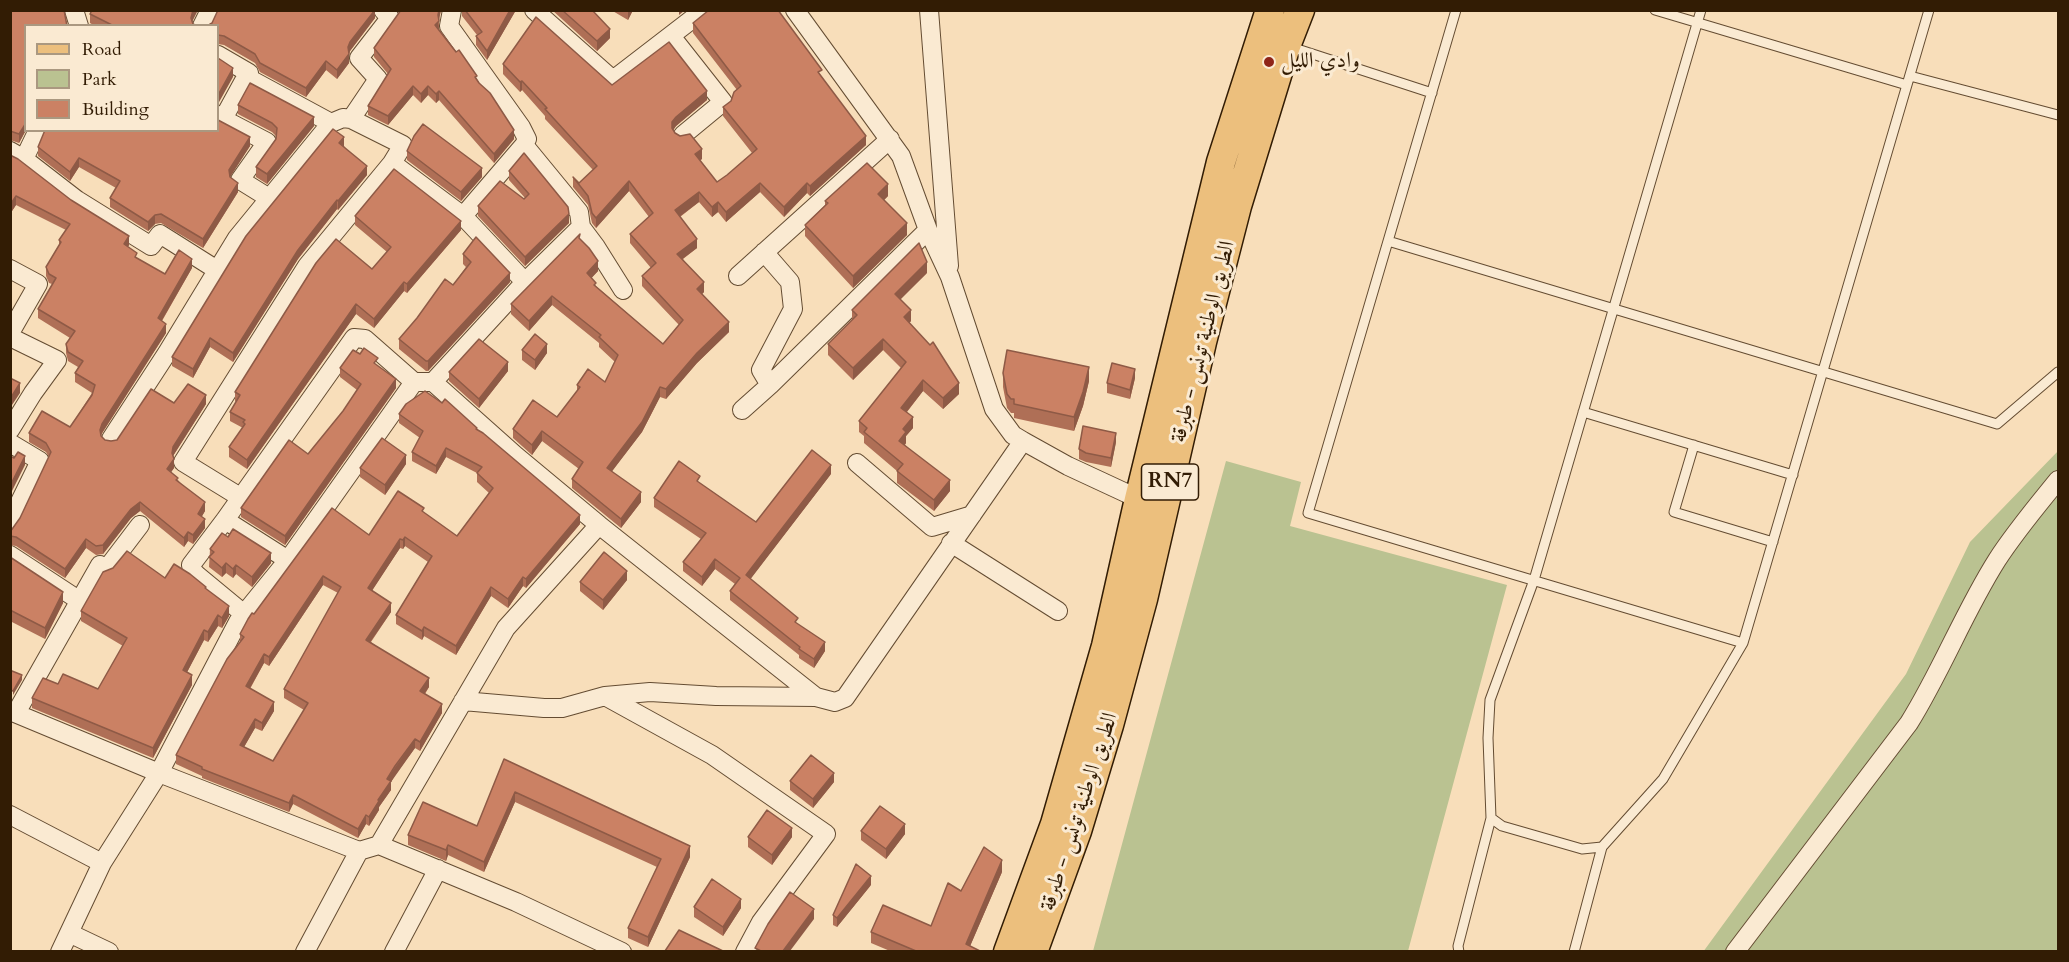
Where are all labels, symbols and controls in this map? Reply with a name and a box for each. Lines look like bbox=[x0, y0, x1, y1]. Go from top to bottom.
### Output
legend bbox=[24, 24, 219, 132]
text: Road bbox=[82, 37, 122, 62]
place label: وادي الليل bbox=[1281, 49, 1360, 75]
marker: وادي الليل bbox=[1262, 55, 1276, 69]
text: Park bbox=[82, 67, 117, 92]
text: Building bbox=[82, 97, 149, 122]
street label: الطريق الوطنية تونس - طبرقة bbox=[1166, 238, 1242, 446]
road number: RN7 bbox=[1142, 464, 1198, 500]
street label: الطريق الوطنية تونس - طبرقة bbox=[1035, 710, 1125, 914]

